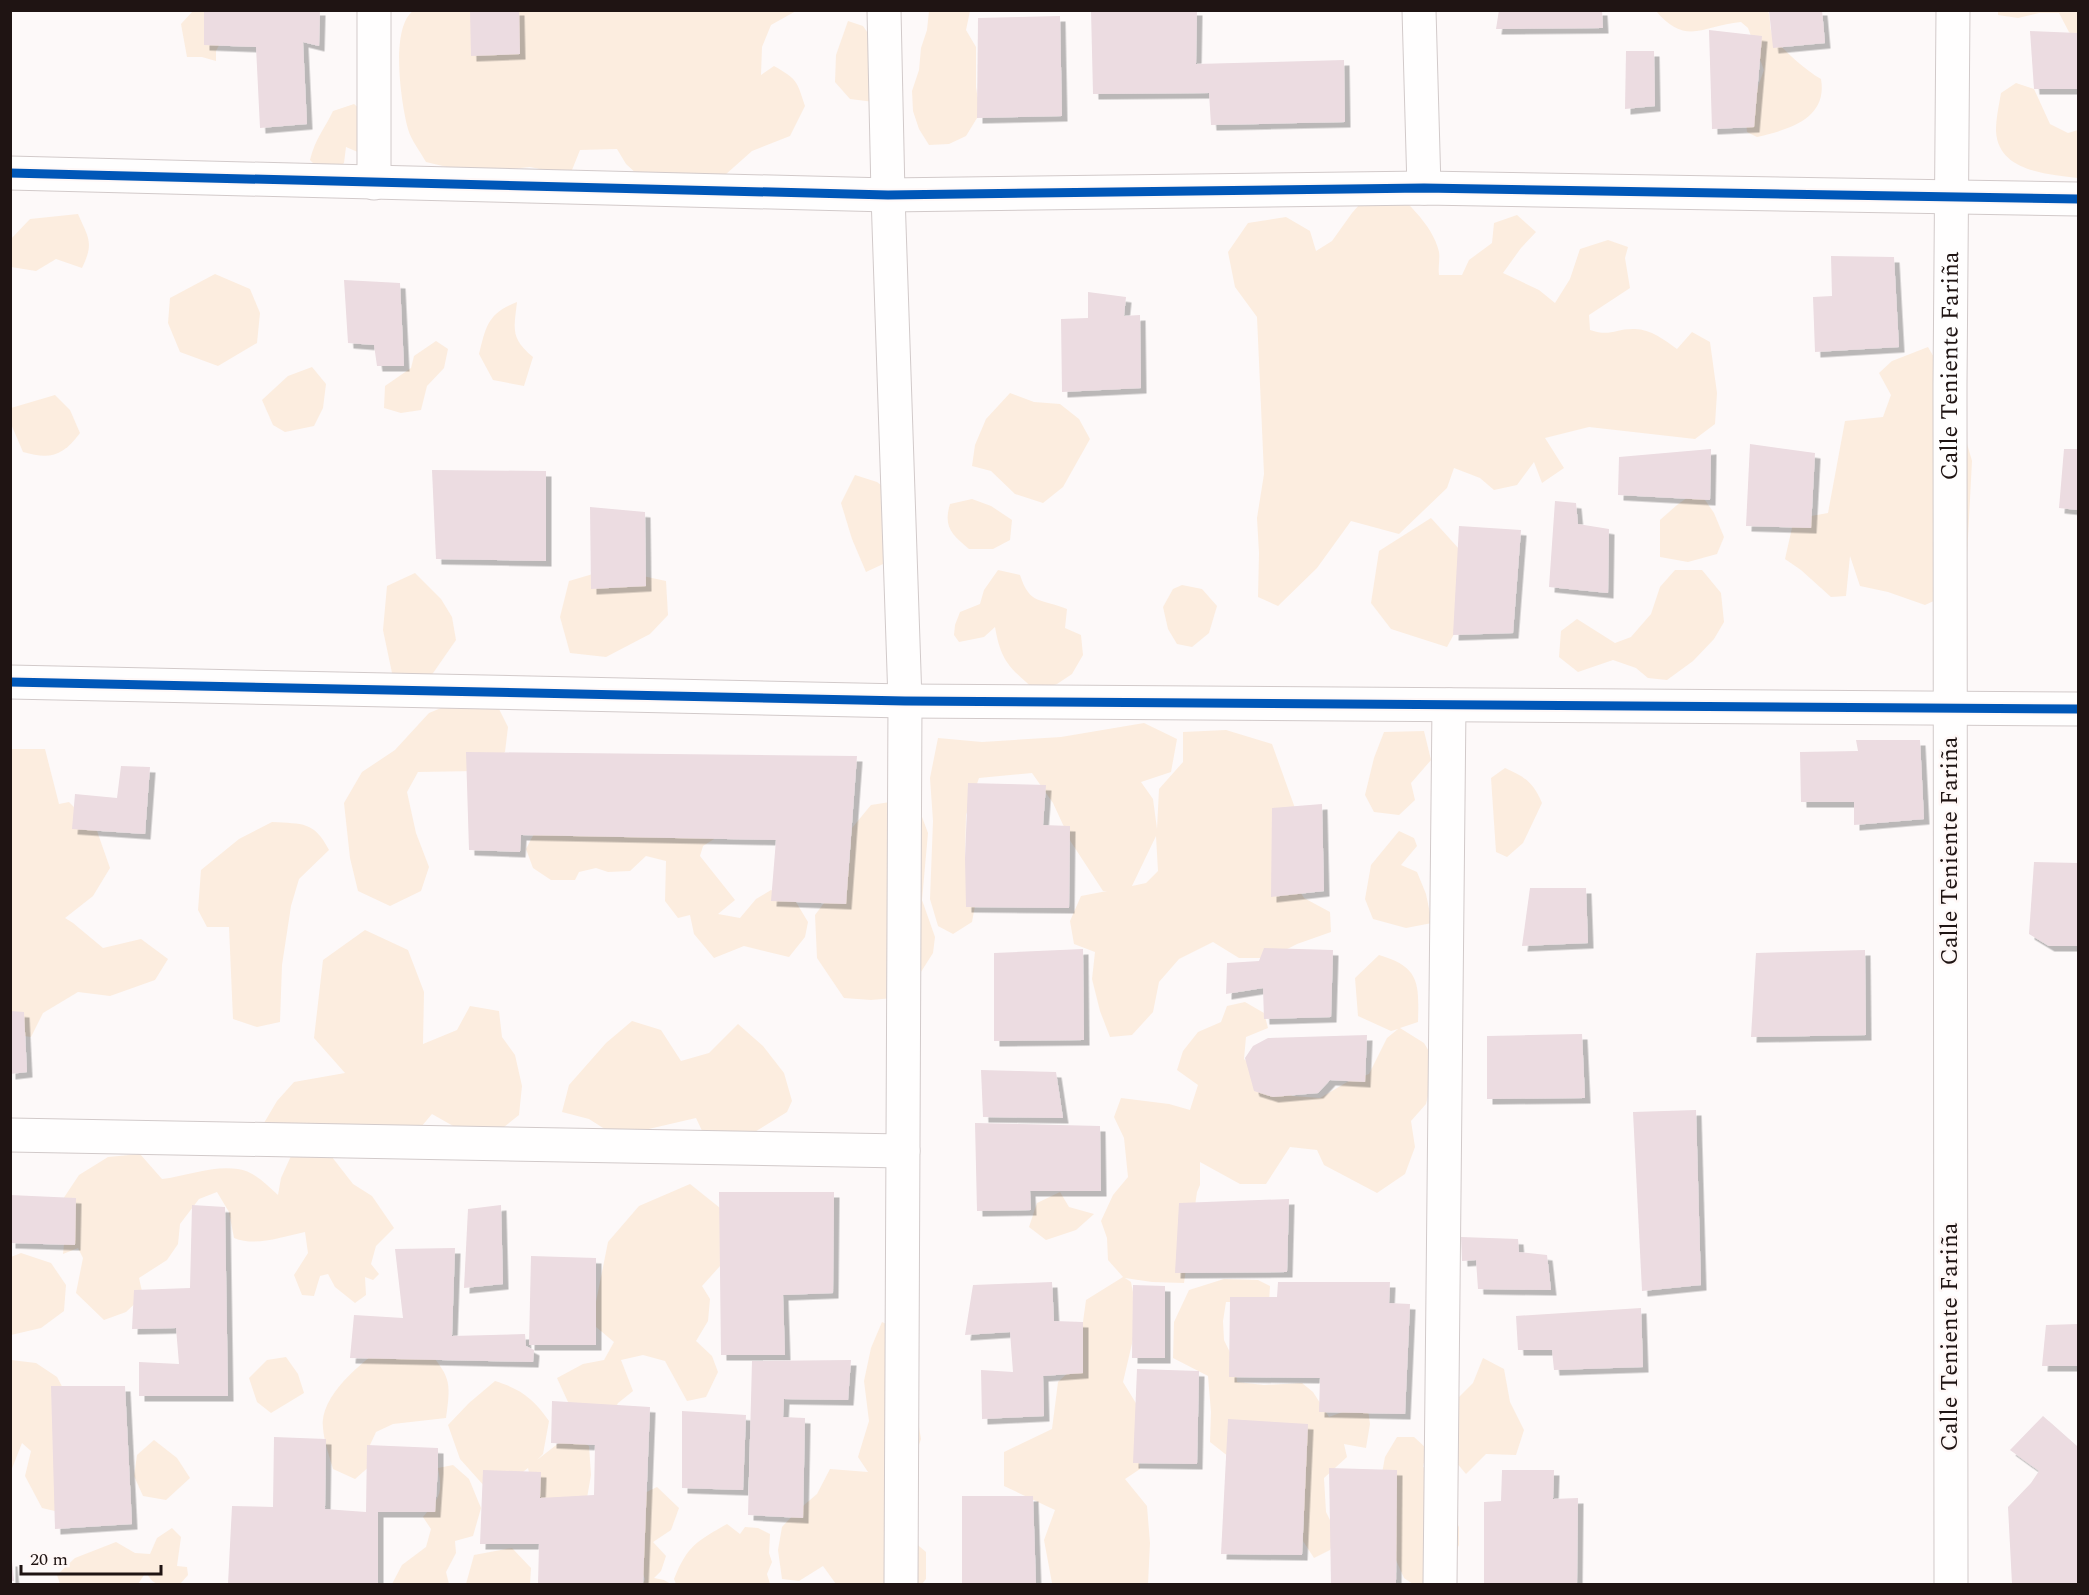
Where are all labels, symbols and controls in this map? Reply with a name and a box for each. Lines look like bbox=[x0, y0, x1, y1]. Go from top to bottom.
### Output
street label: Calle Teniente Fariña bbox=[1932, 251, 1969, 481]
street label: Calle Teniente Fariña bbox=[1932, 736, 1968, 966]
street label: Calle Teniente Fariña bbox=[1932, 1222, 1968, 1452]
scale bar bbox=[21, 1538, 160, 1576]
text: 20 m bbox=[30, 1546, 68, 1573]

